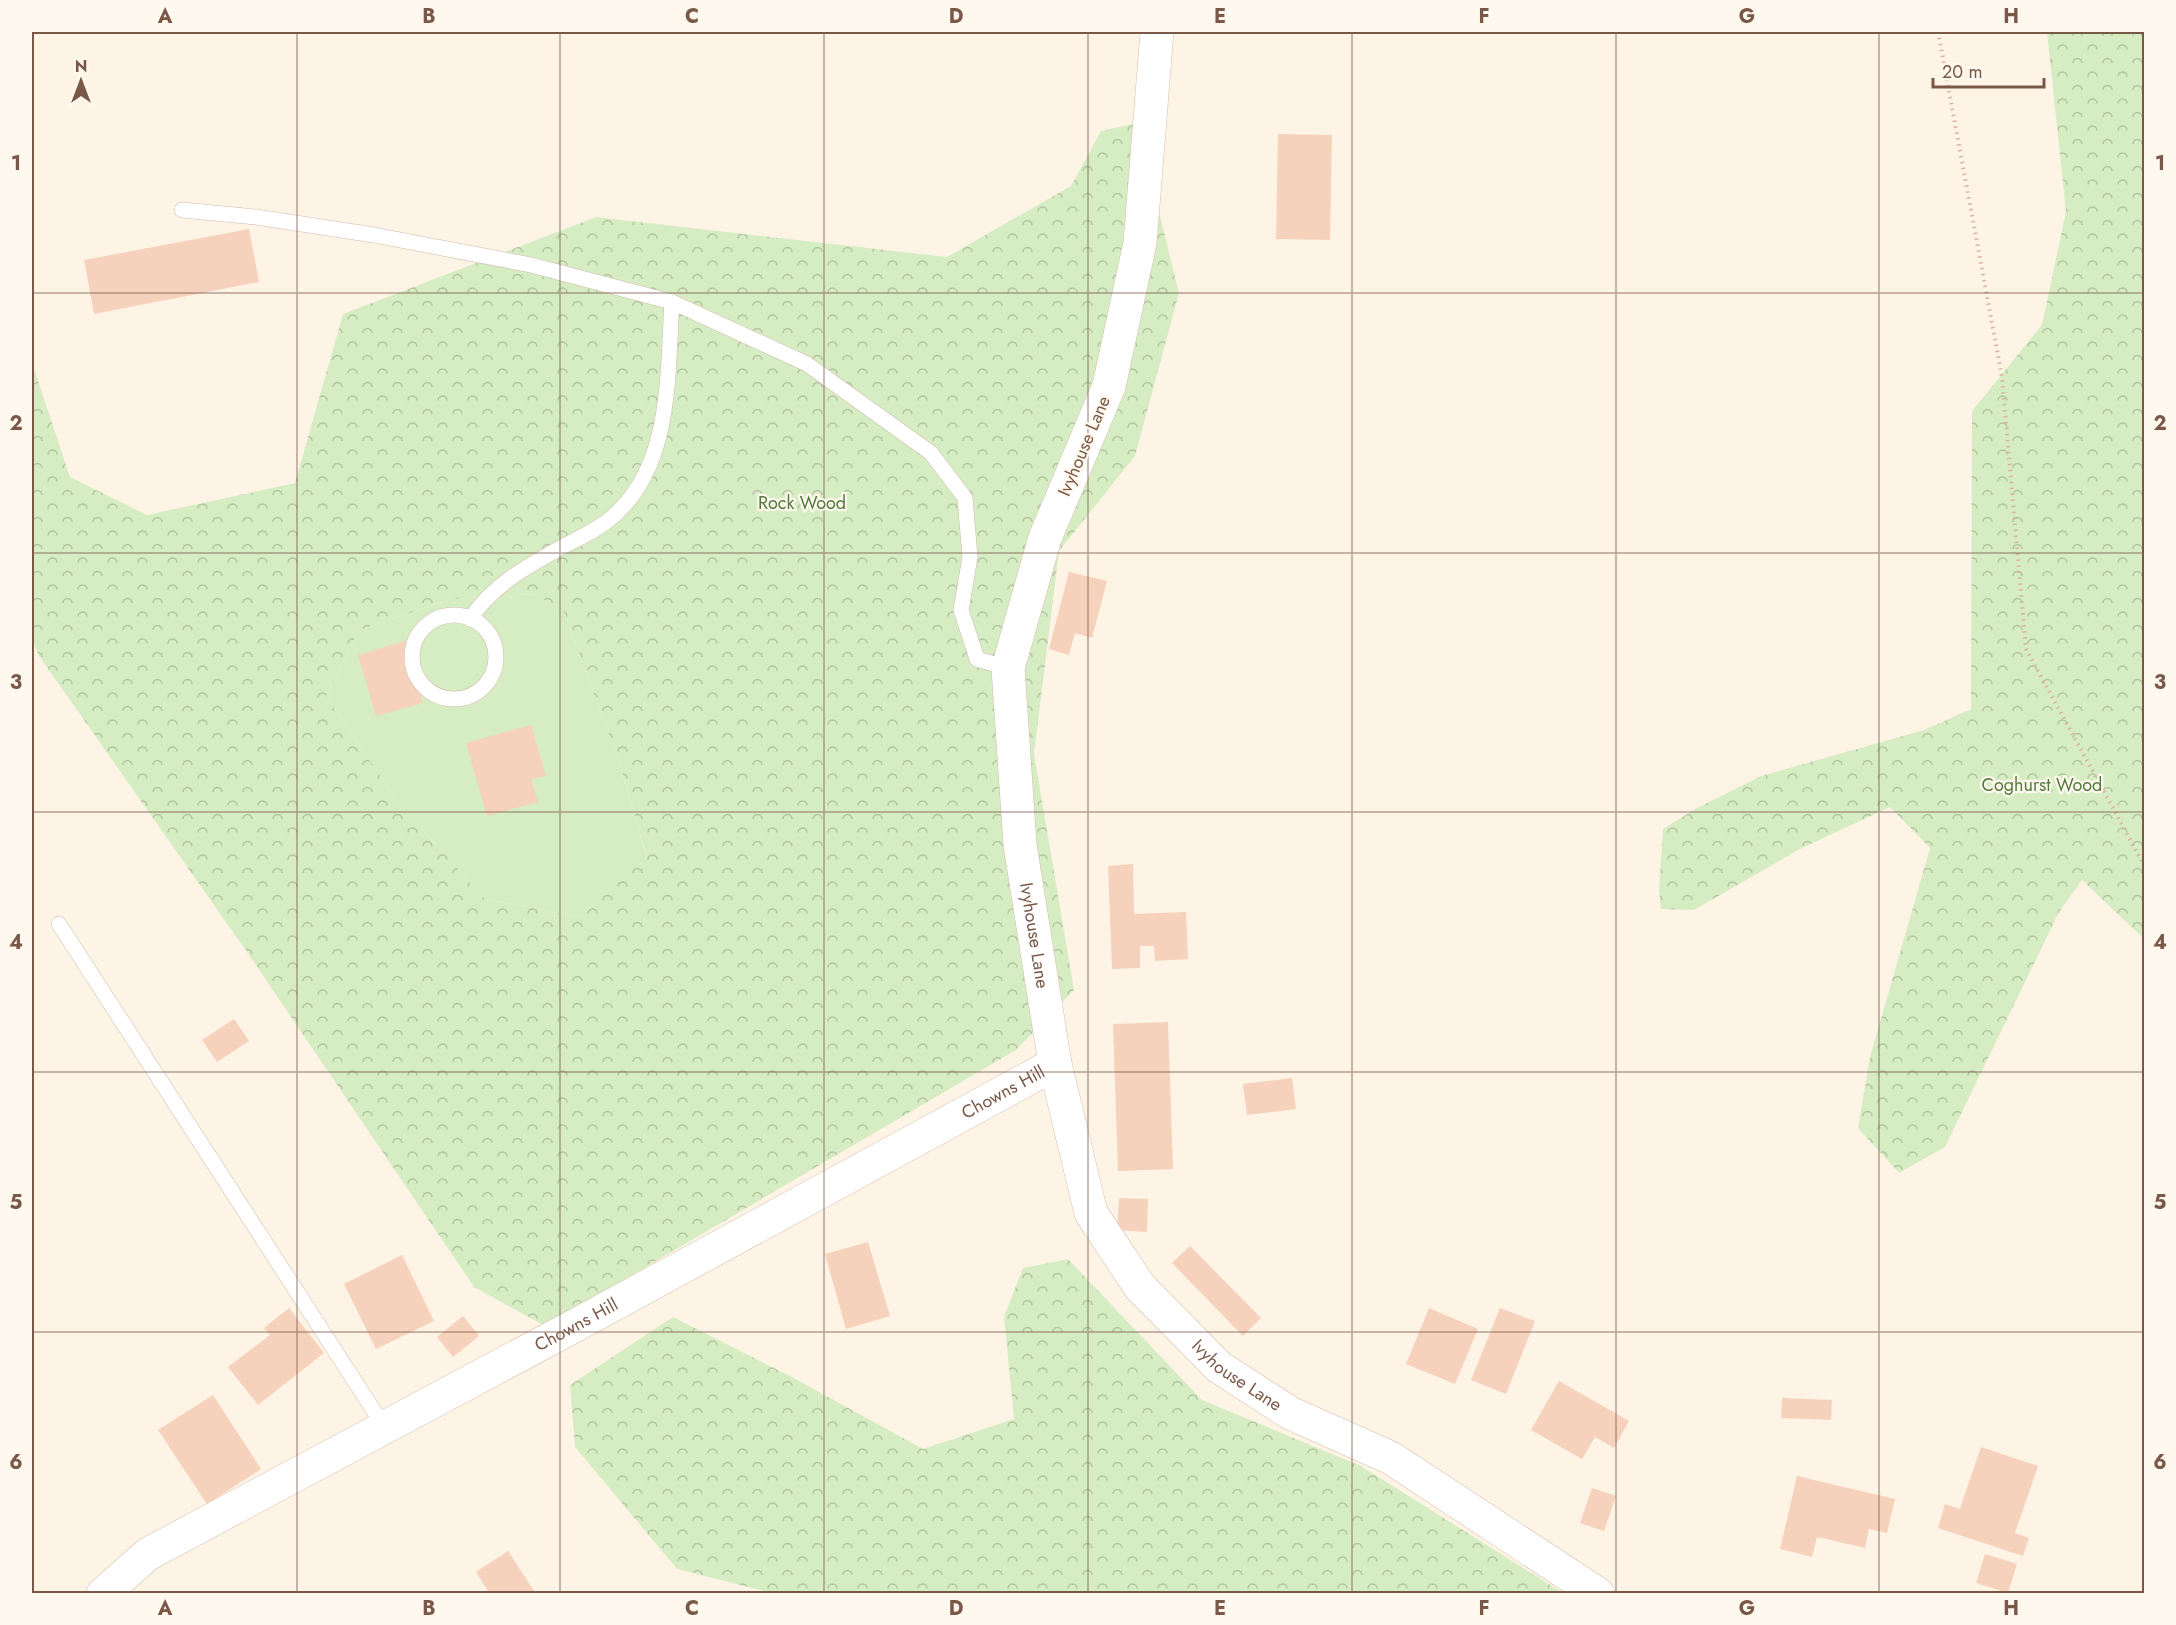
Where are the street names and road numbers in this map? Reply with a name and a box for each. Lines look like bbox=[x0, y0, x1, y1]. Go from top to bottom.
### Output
street label: Ivyhouse Lane bbox=[1051, 392, 1117, 500]
street label: Ivyhouse Lane bbox=[1013, 880, 1056, 990]
street label: Chowns Hill bbox=[957, 1059, 1050, 1126]
street label: Chowns Hill bbox=[530, 1291, 623, 1358]
street label: Ivyhouse Lane bbox=[1186, 1333, 1287, 1417]

